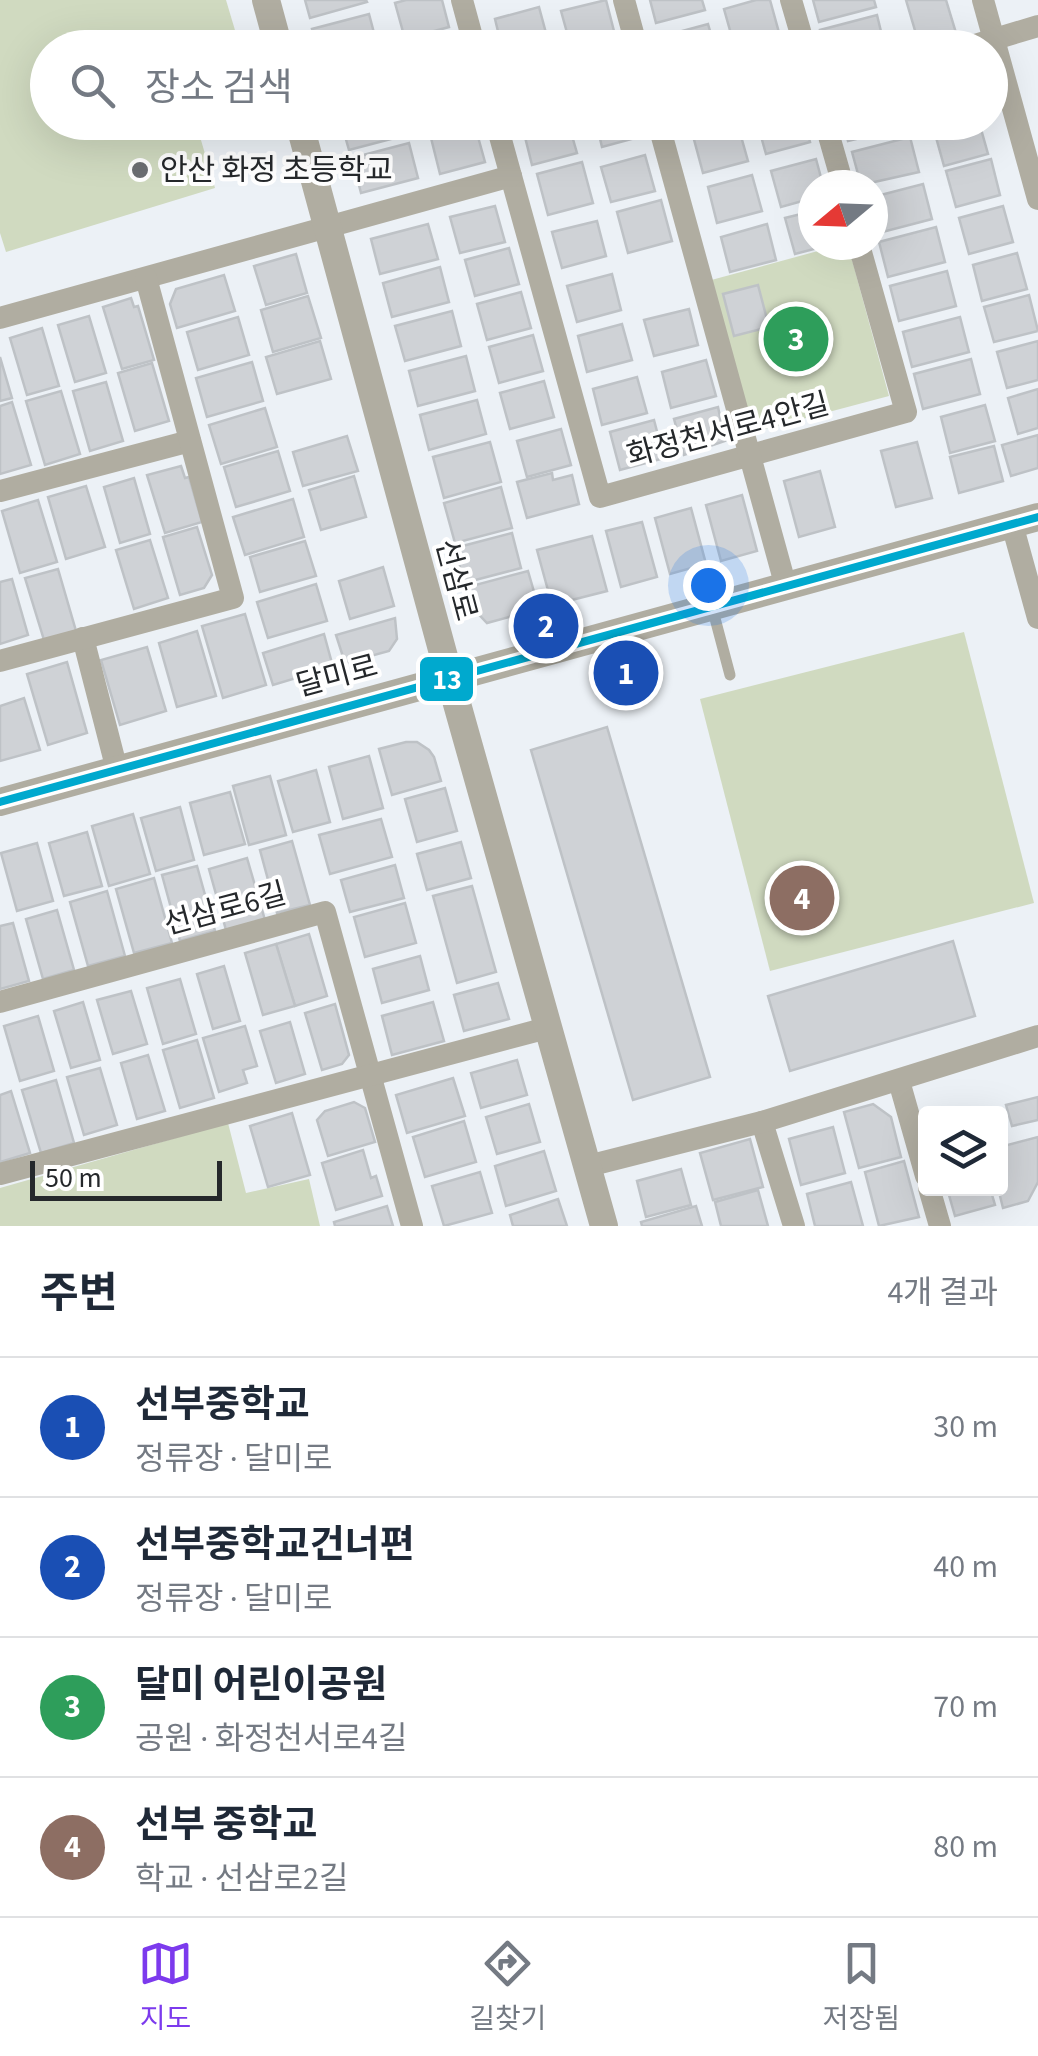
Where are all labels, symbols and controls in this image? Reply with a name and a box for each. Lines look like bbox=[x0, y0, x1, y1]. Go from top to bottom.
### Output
search box bbox=[30, 30, 1008, 140]
icon: search bbox=[65, 58, 120, 113]
text: 장소 검색 bbox=[145, 61, 292, 115]
place label: 안산 화정 초등학교 bbox=[160, 149, 393, 192]
marker: 안산 화정 초등학교 bbox=[129, 159, 151, 181]
north arrow bbox=[798, 170, 888, 260]
pin: 3 bbox=[764, 302, 828, 376]
street label: 화정천서로4안길 bbox=[622, 382, 834, 478]
street label: 선삼로 bbox=[425, 534, 487, 626]
your location bbox=[683, 560, 734, 611]
pin: 2 bbox=[514, 588, 578, 664]
pin: 1 bbox=[594, 636, 658, 710]
street label: 달미로 bbox=[291, 645, 383, 707]
line badge: 13 bbox=[418, 655, 475, 703]
text: 13 bbox=[432, 660, 462, 700]
pin: 4 bbox=[770, 860, 834, 936]
street label: 선삼로6길 bbox=[159, 872, 291, 946]
map controls bbox=[918, 1106, 1008, 1196]
button: layers bbox=[918, 1106, 1008, 1196]
scale bar bbox=[30, 1156, 222, 1200]
text: 50 m bbox=[45, 1158, 102, 1198]
text: 주변 bbox=[40, 1264, 117, 1324]
text: 4개 결과 bbox=[887, 1270, 998, 1316]
text: 선부중학교 bbox=[135, 1378, 310, 1432]
text: 1 bbox=[64, 1404, 81, 1450]
text: 30 m bbox=[933, 1404, 998, 1450]
text: 정류장 · 달미로 bbox=[135, 1436, 332, 1482]
text: 선부중학교건너편 bbox=[135, 1518, 415, 1572]
text: 2 bbox=[64, 1544, 81, 1590]
text: 40 m bbox=[933, 1544, 998, 1590]
text: 정류장 · 달미로 bbox=[135, 1576, 332, 1622]
text: 달미 어린이공원 bbox=[135, 1658, 387, 1712]
text: 3 bbox=[64, 1684, 81, 1730]
text: 70 m bbox=[933, 1684, 998, 1730]
text: 공원 · 화정천서로4길 bbox=[135, 1716, 407, 1762]
text: 선부 중학교 bbox=[135, 1798, 317, 1852]
text: 4 bbox=[64, 1824, 81, 1870]
text: 80 m bbox=[933, 1824, 998, 1870]
text: 학교 · 선삼로2길 bbox=[135, 1856, 348, 1902]
tab: 지도 bbox=[138, 1936, 193, 2039]
tab: 길찾기 bbox=[469, 1936, 546, 2039]
tab: 저장됨 bbox=[823, 1936, 900, 2039]

